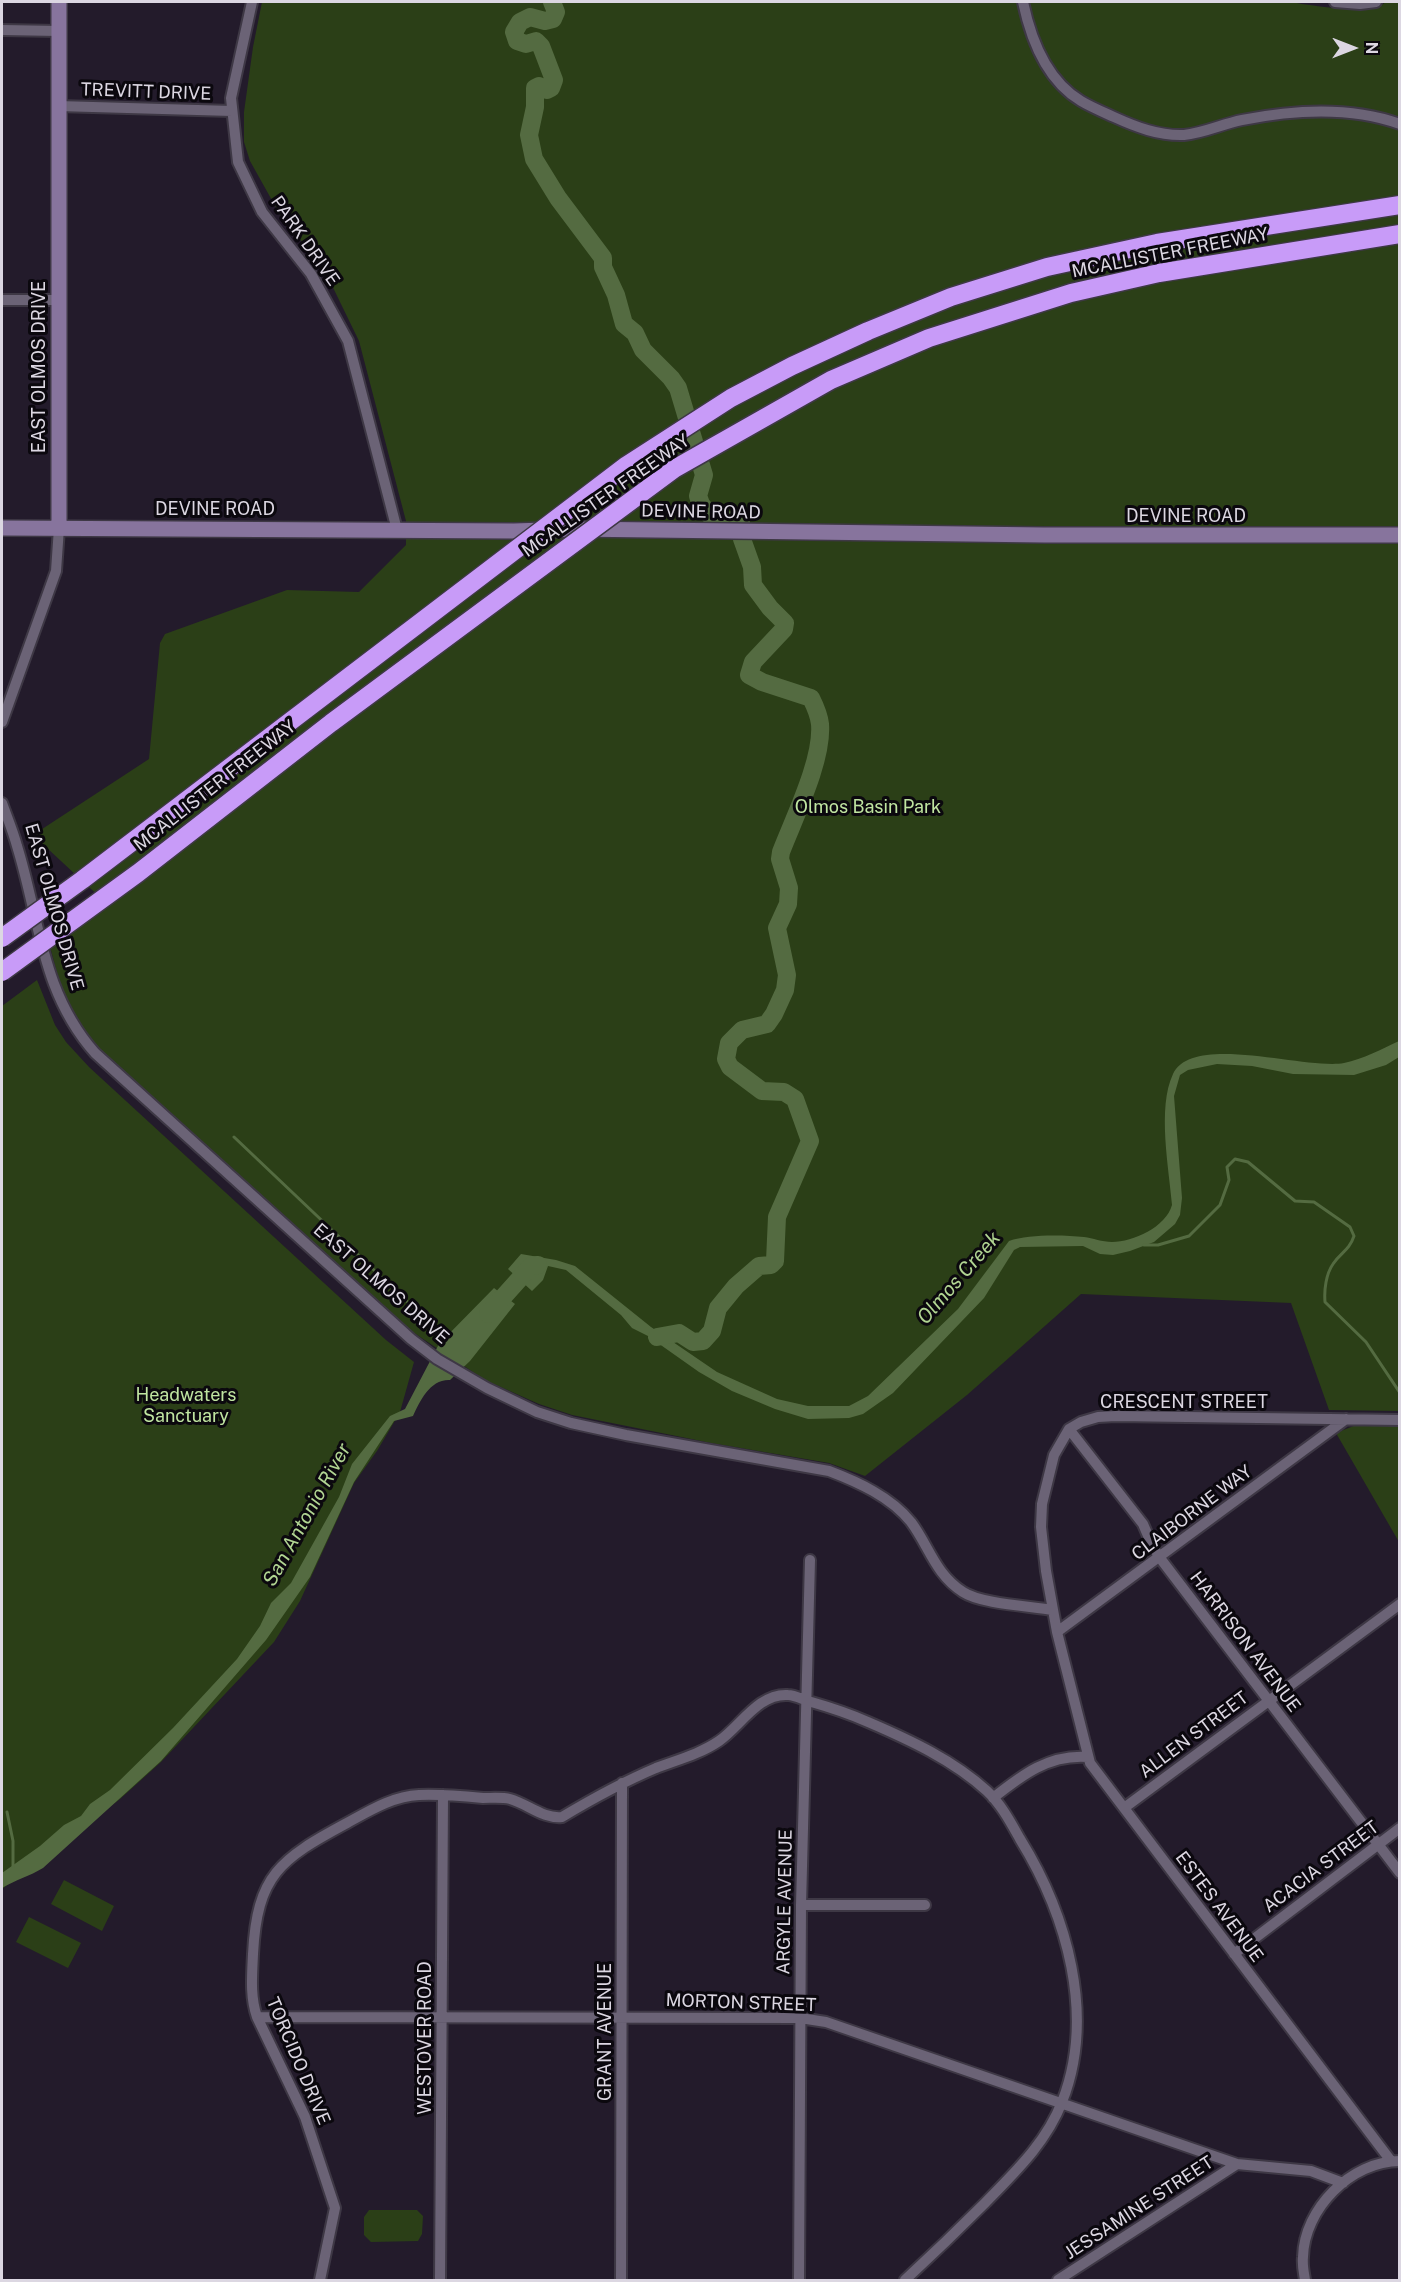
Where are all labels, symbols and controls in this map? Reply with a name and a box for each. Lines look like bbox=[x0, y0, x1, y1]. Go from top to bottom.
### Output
north arrow bbox=[1323, 18, 1383, 78]
text: N bbox=[1362, 42, 1381, 54]
street label: TREVITT DRIVE bbox=[80, 79, 212, 105]
street label: PARK DRIVE bbox=[266, 192, 344, 290]
street label: MCALLISTER FREEWAY bbox=[1070, 223, 1270, 283]
street label: EAST OLMOS DRIVE bbox=[28, 281, 50, 453]
street label: MCALLISTER FREEWAY bbox=[518, 430, 694, 562]
street label: DEVINE ROAD bbox=[155, 498, 275, 520]
street label: DEVINE ROAD bbox=[641, 500, 761, 524]
street label: DEVINE ROAD bbox=[1126, 505, 1246, 527]
street label: MCALLISTER FREEWAY bbox=[130, 716, 300, 856]
park label: Olmos Basin Park bbox=[795, 796, 941, 818]
street label: EAST OLMOS DRIVE bbox=[20, 821, 88, 993]
street label: EAST OLMOS DRIVE bbox=[309, 1219, 453, 1349]
water label: Olmos Creek bbox=[912, 1227, 1006, 1329]
park label: Headwaters Sanctuary bbox=[136, 1384, 236, 1426]
street label: CRESCENT STREET bbox=[1100, 1391, 1268, 1413]
water label: San Antonio River bbox=[258, 1439, 356, 1591]
street label: CLAIBORNE WAY bbox=[1128, 1461, 1256, 1565]
street label: HARRISON AVENUE bbox=[1185, 1567, 1305, 1717]
street label: ALLEN STREET bbox=[1135, 1687, 1253, 1783]
street label: ACACIA STREET bbox=[1259, 1817, 1383, 1917]
street label: ARGYLE AVENUE bbox=[773, 1829, 797, 1975]
street label: ESTES AVENUE bbox=[1170, 1848, 1268, 1966]
street label: WESTOVER ROAD bbox=[414, 1961, 436, 2115]
street label: GRANT AVENUE bbox=[594, 1963, 616, 2101]
street label: MORTON STREET bbox=[665, 1990, 817, 2016]
street label: TORCIDO DRIVE bbox=[261, 1994, 335, 2128]
street label: JESSAMINE STREET bbox=[1061, 2152, 1217, 2264]

